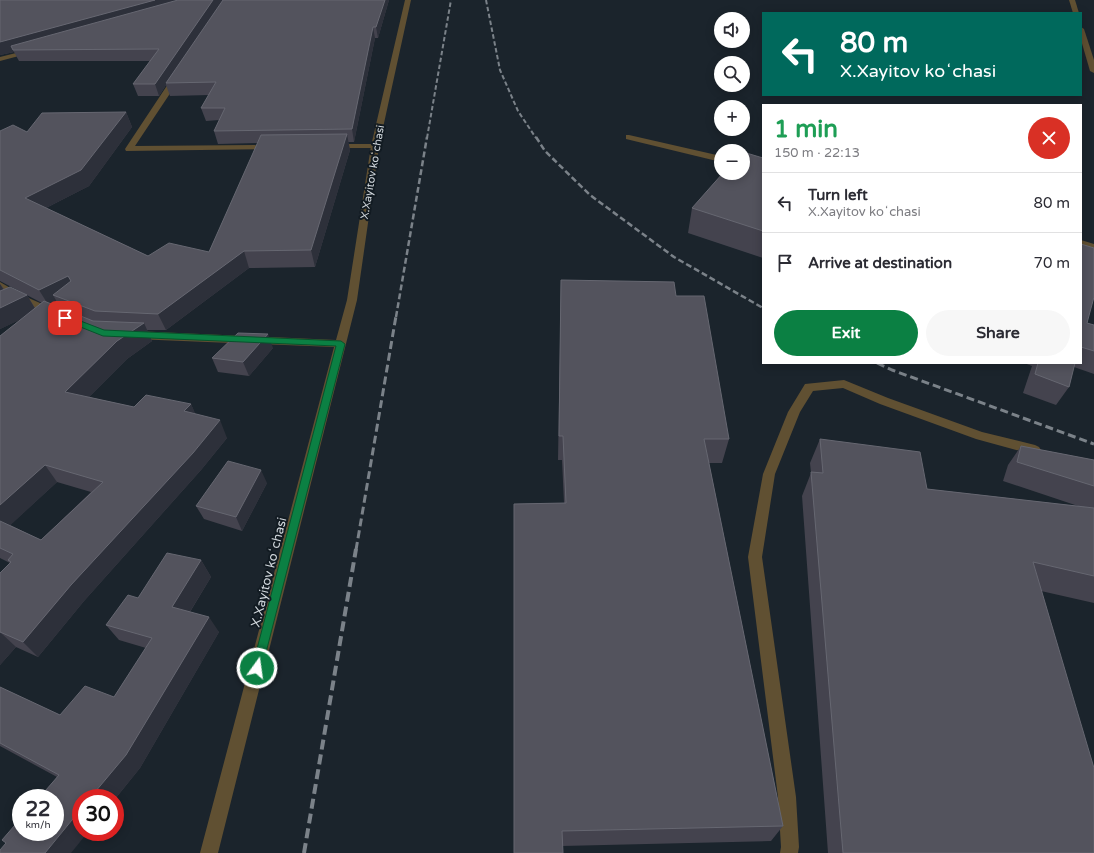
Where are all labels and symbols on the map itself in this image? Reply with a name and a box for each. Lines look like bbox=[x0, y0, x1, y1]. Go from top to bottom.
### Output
street label: X.Xayitov koʻchasi bbox=[358, 124, 387, 220]
pin bbox=[48, 301, 82, 335]
street label: X.Xayitov koʻchasi bbox=[248, 516, 290, 629]
position arrow bbox=[236, 647, 278, 689]
speed limit sign: 30 bbox=[72, 789, 124, 841]

